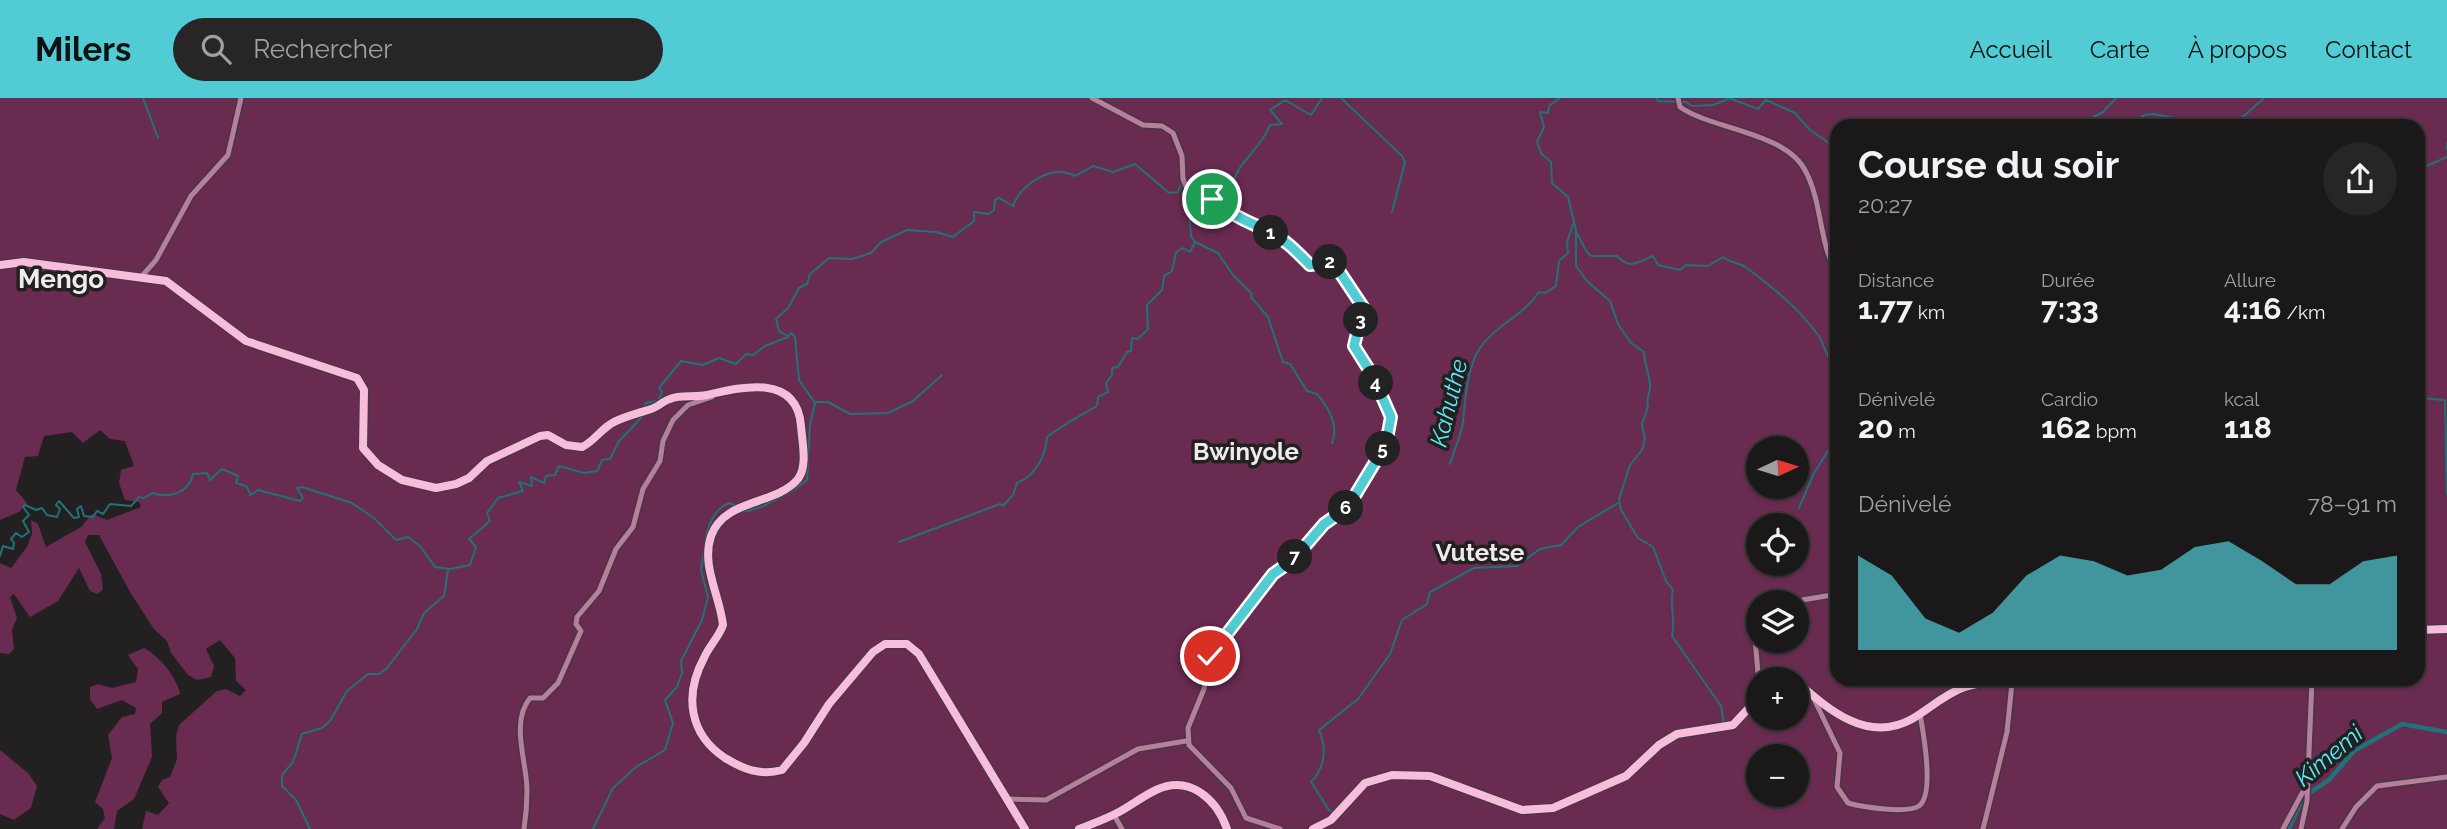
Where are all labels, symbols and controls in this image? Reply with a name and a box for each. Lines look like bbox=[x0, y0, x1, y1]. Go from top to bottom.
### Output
search box bbox=[173, 18, 663, 81]
text: Milers bbox=[35, 30, 131, 69]
icon: search bbox=[197, 30, 235, 68]
text: Rechercher bbox=[253, 34, 392, 64]
text: Accueil bbox=[1970, 35, 2052, 64]
text: Carte bbox=[2090, 35, 2150, 64]
text: À propos bbox=[2188, 35, 2287, 64]
text: Contact bbox=[2325, 35, 2412, 64]
text: Course du soir bbox=[1858, 142, 2119, 187]
button: share bbox=[2323, 142, 2397, 216]
pin bbox=[1182, 169, 1242, 229]
icon: arrive bbox=[1193, 180, 1231, 218]
text: 20:27 bbox=[1858, 191, 1913, 218]
pin: 1 bbox=[1254, 216, 1288, 250]
text: 1 bbox=[1266, 221, 1275, 243]
pin: 2 bbox=[1312, 244, 1348, 280]
text: 2 bbox=[1324, 250, 1335, 272]
district label: Mengo bbox=[18, 264, 104, 294]
text: Distance bbox=[1858, 269, 1934, 291]
text: Durée bbox=[2041, 269, 2095, 291]
text: Allure bbox=[2224, 269, 2276, 291]
text: 1.77 bbox=[1858, 291, 1913, 326]
text: 7:33 bbox=[2041, 291, 2099, 326]
text: 4:16 bbox=[2224, 291, 2282, 326]
text: km bbox=[1913, 301, 1945, 323]
text: /km bbox=[2282, 301, 2325, 323]
pin: 3 bbox=[1344, 302, 1378, 338]
text: 3 bbox=[1355, 308, 1366, 330]
water label: Kahuthe bbox=[1424, 356, 1473, 450]
pin: 4 bbox=[1358, 366, 1394, 400]
text: 4 bbox=[1370, 371, 1381, 393]
text: Dénivelé bbox=[1858, 388, 1935, 410]
text: Cardio bbox=[2041, 388, 2098, 410]
text: kcal bbox=[2224, 388, 2260, 410]
text: 20 bbox=[1858, 410, 1893, 445]
text: 162 bbox=[2041, 410, 2091, 445]
text: 118 bbox=[2224, 410, 2272, 445]
text: m bbox=[1893, 420, 1916, 442]
text: bpm bbox=[2091, 420, 2137, 442]
pin: 5 bbox=[1366, 432, 1400, 466]
north arrow bbox=[1746, 436, 1810, 499]
map controls bbox=[1746, 436, 1809, 807]
district label: Bwinyole bbox=[1193, 437, 1299, 466]
text: 5 bbox=[1377, 437, 1388, 459]
pin: 6 bbox=[1328, 490, 1364, 526]
text: Dénivelé bbox=[1858, 490, 1951, 517]
text: 78–91 m bbox=[2308, 490, 2397, 517]
text: 6 bbox=[1340, 496, 1351, 518]
button: locate bbox=[1746, 513, 1809, 576]
district label: Vutetse bbox=[1436, 538, 1524, 567]
pin: 7 bbox=[1278, 540, 1312, 574]
text: 7 bbox=[1289, 545, 1300, 567]
button: layers bbox=[1746, 590, 1809, 653]
pin bbox=[1180, 626, 1240, 686]
icon: check bbox=[1191, 637, 1229, 675]
button: + bbox=[1746, 667, 1809, 730]
water label: Kimemi bbox=[2289, 718, 2369, 792]
button: − bbox=[1746, 744, 1809, 807]

